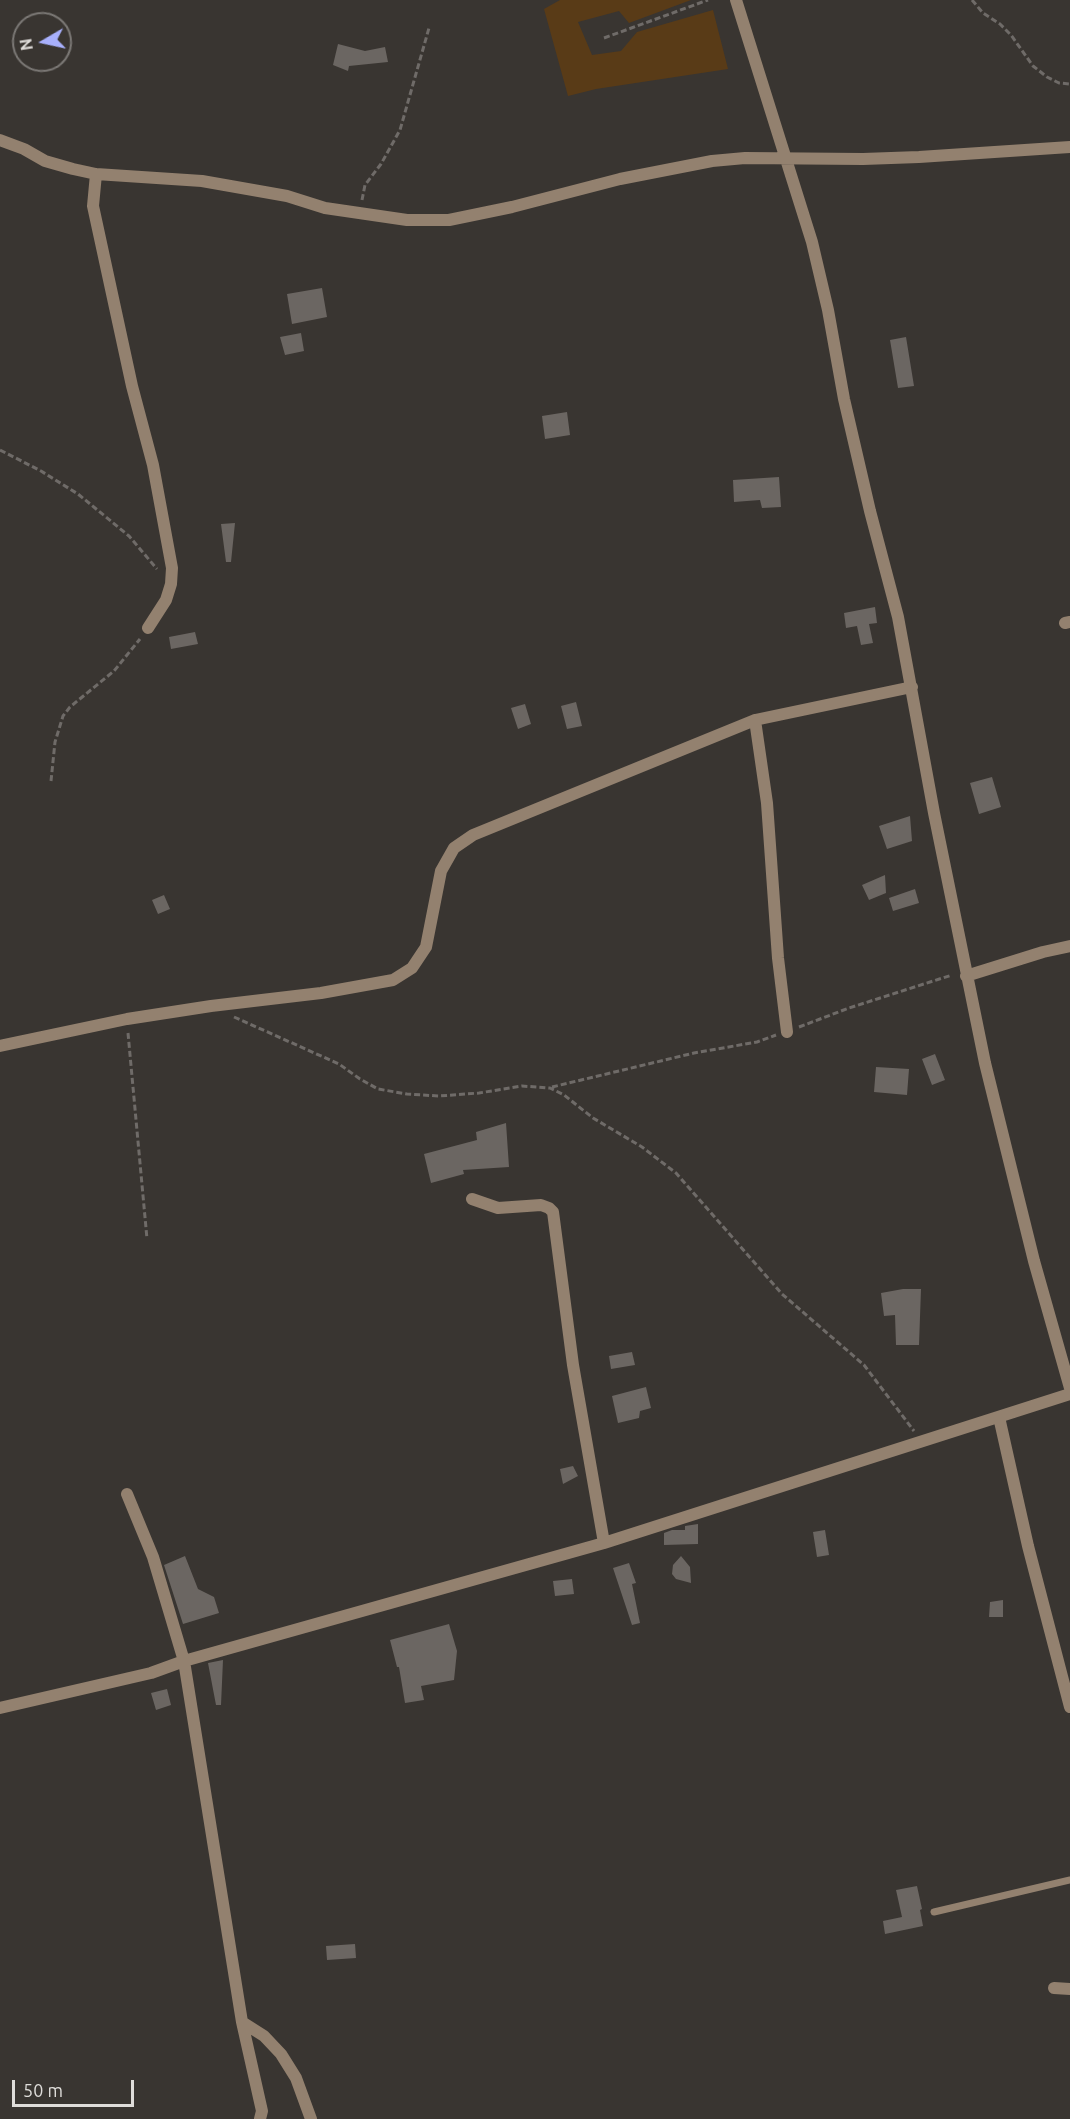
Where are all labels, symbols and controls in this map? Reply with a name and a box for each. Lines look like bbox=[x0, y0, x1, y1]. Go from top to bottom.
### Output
north arrow bbox=[12, 12, 72, 72]
text: N bbox=[16, 37, 36, 52]
scale bar bbox=[15, 2068, 136, 2106]
text: 50 m bbox=[23, 2080, 63, 2100]

